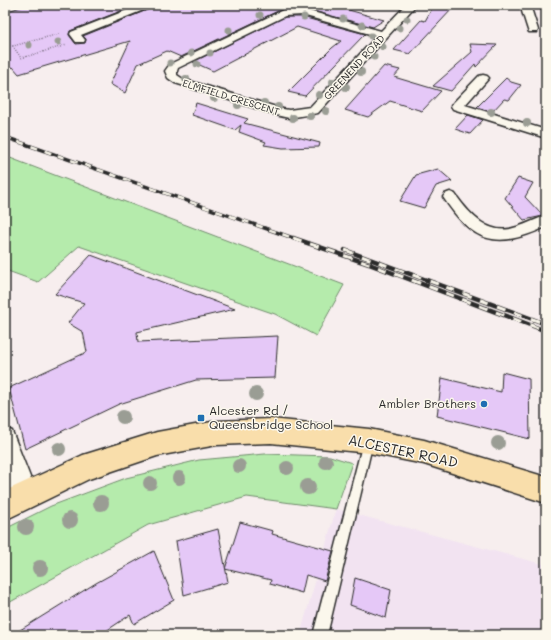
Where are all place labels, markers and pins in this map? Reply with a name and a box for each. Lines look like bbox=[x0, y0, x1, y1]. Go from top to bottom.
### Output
place label: Ambler Brothers bbox=[378, 395, 476, 411]
marker: Ambler Brothers bbox=[479, 399, 489, 409]
place label: Alcester Rd / Queensbridge School bbox=[209, 402, 333, 432]
marker: Alcester Rd / Queensbridge School bbox=[196, 413, 206, 423]

